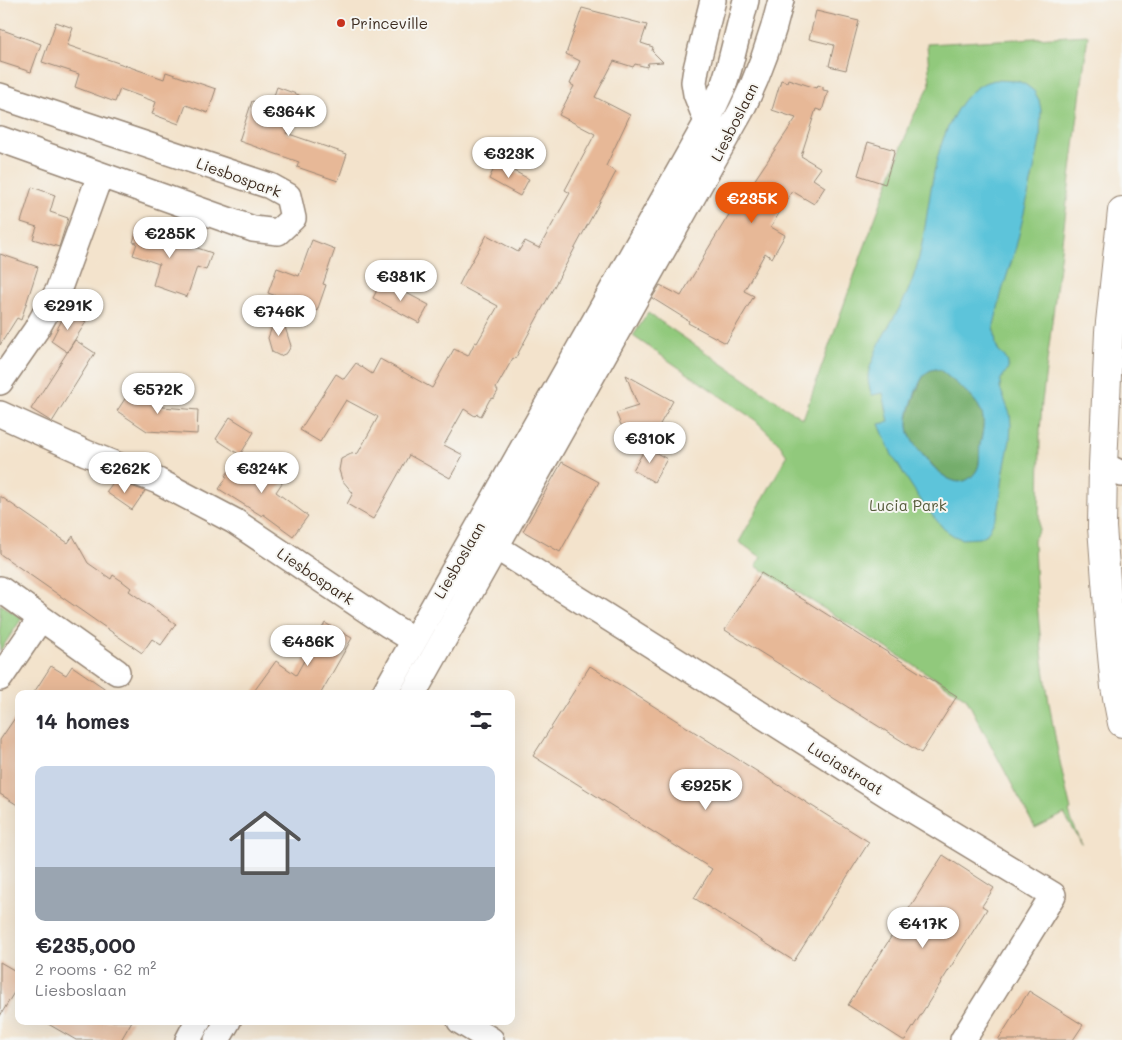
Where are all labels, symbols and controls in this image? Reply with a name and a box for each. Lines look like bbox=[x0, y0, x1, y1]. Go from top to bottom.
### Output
place label: Princeville bbox=[351, 13, 428, 33]
marker: Princeville bbox=[335, 17, 347, 29]
street label: Liesboslaan bbox=[706, 79, 762, 165]
pin: €364K bbox=[254, 94, 324, 137]
text: €364K bbox=[263, 100, 315, 121]
pin: €323K bbox=[474, 136, 544, 179]
text: €323K bbox=[483, 142, 535, 163]
street label: Liesbospark bbox=[194, 152, 284, 202]
pin: €235K bbox=[717, 182, 787, 224]
text: €235K bbox=[726, 187, 778, 208]
pin: €285K bbox=[135, 216, 205, 259]
text: €285K bbox=[144, 222, 196, 243]
pin: €381K bbox=[366, 260, 436, 302]
text: €381K bbox=[376, 265, 426, 286]
pin: €291K bbox=[33, 288, 103, 331]
text: €291K bbox=[43, 294, 93, 315]
pin: €746K bbox=[244, 294, 314, 337]
text: €746K bbox=[253, 300, 305, 321]
pin: €572K bbox=[123, 372, 193, 415]
text: €572K bbox=[133, 378, 183, 399]
pin: €310K bbox=[615, 422, 685, 464]
text: €310K bbox=[625, 427, 675, 448]
pin: €262K bbox=[90, 452, 160, 494]
pin: €324K bbox=[227, 452, 297, 494]
text: €262K bbox=[99, 457, 151, 478]
text: €324K bbox=[236, 457, 288, 478]
park label: Lucia Park bbox=[869, 495, 947, 515]
street label: Liesboslaan bbox=[429, 518, 489, 602]
street label: Liesbospark bbox=[274, 543, 358, 609]
pin: €486K bbox=[273, 624, 343, 667]
text: €486K bbox=[281, 630, 335, 651]
icon: filters bbox=[467, 706, 495, 734]
text: 14 homes bbox=[35, 707, 130, 734]
street label: Luciastraat bbox=[804, 737, 888, 799]
pin: €925K bbox=[671, 768, 741, 811]
text: €925K bbox=[680, 774, 732, 795]
icon: home bbox=[220, 798, 310, 888]
pin: €417K bbox=[888, 906, 958, 949]
text: €417K bbox=[898, 912, 948, 933]
text: €235,000 bbox=[35, 931, 136, 958]
text: 2 rooms · 62 m² bbox=[35, 958, 156, 979]
text: Liesboslaan bbox=[35, 979, 126, 1000]

